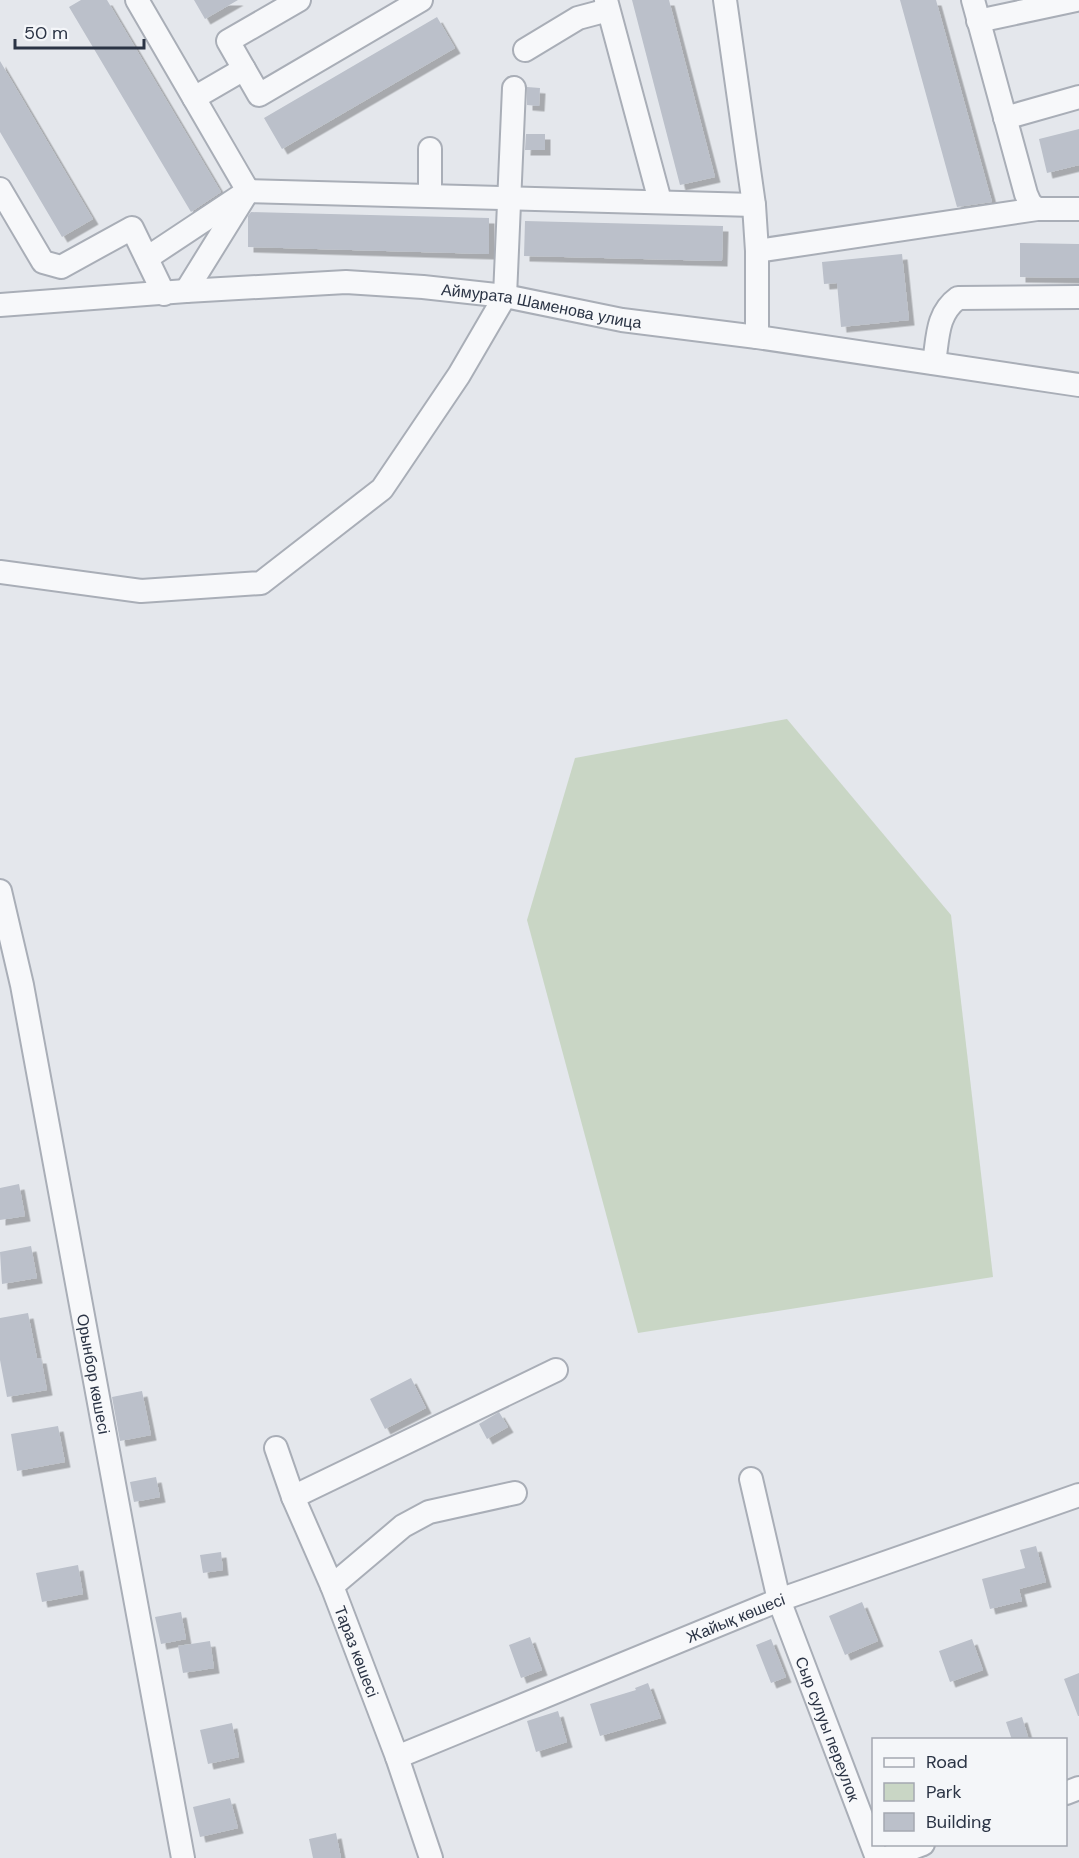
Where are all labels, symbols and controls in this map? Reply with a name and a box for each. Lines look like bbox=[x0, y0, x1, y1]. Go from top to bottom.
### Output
scale bar bbox=[15, 12, 144, 50]
text: 50 m bbox=[24, 21, 68, 45]
street label: Аймурата Шаменова улица bbox=[440, 279, 643, 333]
street label: Орынбор көшесі bbox=[72, 1312, 115, 1436]
street label: Жайық көшесі bbox=[683, 1589, 788, 1648]
street label: Тараз көшесі bbox=[329, 1603, 383, 1700]
street label: Сыр сулуы переулок bbox=[790, 1654, 865, 1805]
legend bbox=[872, 1738, 1067, 1846]
text: Road bbox=[926, 1750, 968, 1774]
text: Park bbox=[926, 1780, 962, 1804]
text: Building bbox=[926, 1810, 991, 1834]

